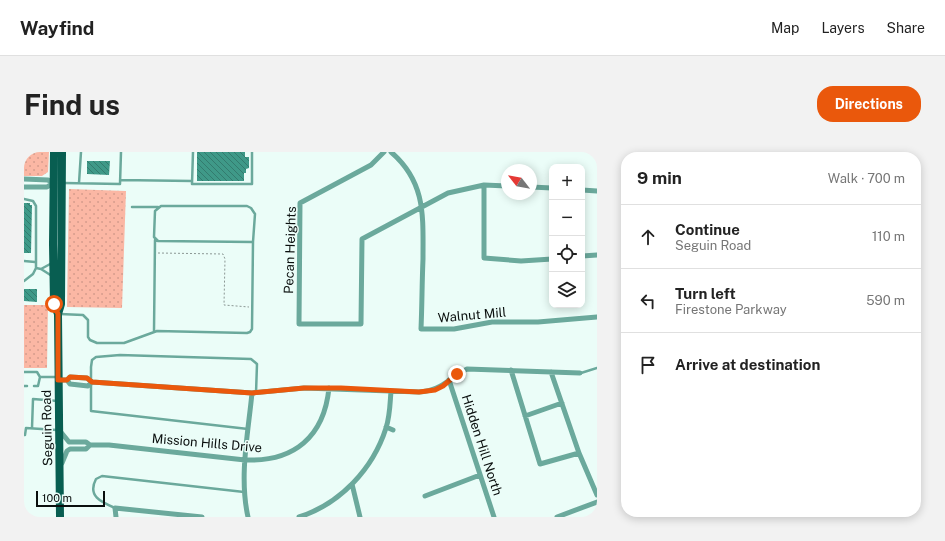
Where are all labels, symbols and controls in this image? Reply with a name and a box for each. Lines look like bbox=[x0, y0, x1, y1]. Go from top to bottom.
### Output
text: Wayfind bbox=[20, 17, 94, 39]
text: Map bbox=[771, 20, 799, 36]
text: Layers bbox=[821, 20, 865, 36]
text: Share bbox=[887, 20, 925, 36]
button: Directions bbox=[817, 86, 921, 122]
text: Find us bbox=[24, 88, 120, 121]
north arrow bbox=[501, 164, 537, 200]
map controls bbox=[549, 164, 585, 308]
button: + bbox=[549, 164, 585, 200]
text: 9 min bbox=[637, 168, 682, 188]
text: Walk · 700 m bbox=[828, 171, 905, 186]
button: − bbox=[549, 200, 585, 236]
street label: Pecan Heights bbox=[281, 206, 299, 294]
text: Continue bbox=[675, 221, 740, 238]
icon: ahead bbox=[637, 226, 659, 248]
text: 110 m bbox=[872, 229, 905, 244]
button: locate bbox=[549, 236, 585, 272]
text: Seguin Road bbox=[675, 238, 751, 253]
button: layers bbox=[549, 272, 585, 308]
text: Turn left bbox=[675, 285, 736, 302]
icon: left bbox=[637, 290, 659, 312]
text: 590 m bbox=[866, 293, 905, 308]
route start bbox=[45, 295, 63, 313]
text: Firestone Parkway bbox=[675, 302, 787, 317]
street label: Walnut Mill bbox=[437, 305, 507, 325]
icon: arrive bbox=[637, 354, 659, 376]
text: Arrive at destination bbox=[675, 356, 820, 373]
route end bbox=[448, 365, 466, 383]
street label: Seguin Road bbox=[39, 390, 55, 466]
street label: Hidden Hill North bbox=[459, 393, 505, 497]
street label: Mission Hills Drive bbox=[151, 431, 263, 455]
scale bar bbox=[36, 489, 105, 508]
text: 100 m bbox=[42, 492, 72, 504]

